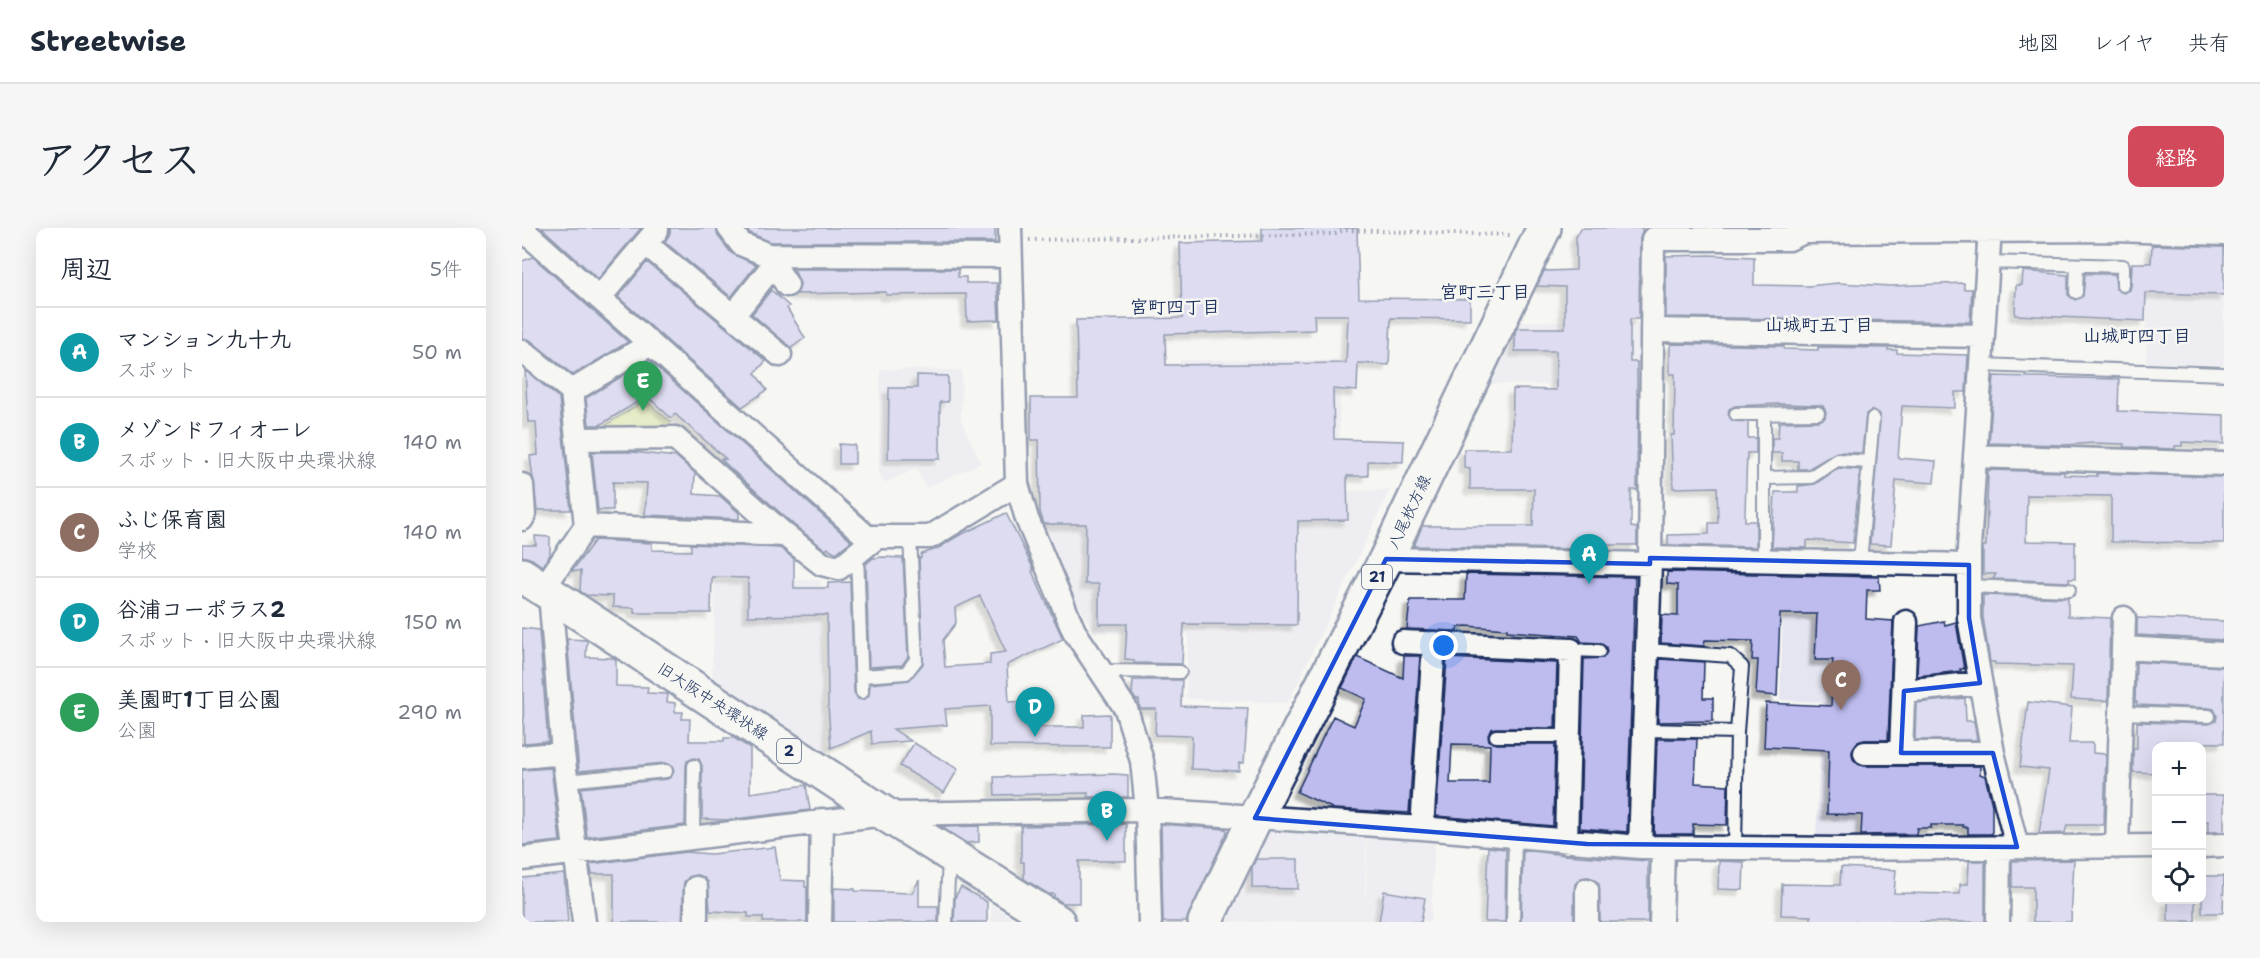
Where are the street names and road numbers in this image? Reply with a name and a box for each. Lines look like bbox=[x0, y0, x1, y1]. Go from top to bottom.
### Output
street label: 八尾枚方線 bbox=[1383, 471, 1435, 553]
road number: 21 bbox=[1362, 565, 1392, 589]
street label: 旧大阪中央環状線 bbox=[654, 657, 772, 745]
road number: 2 bbox=[777, 739, 801, 763]

